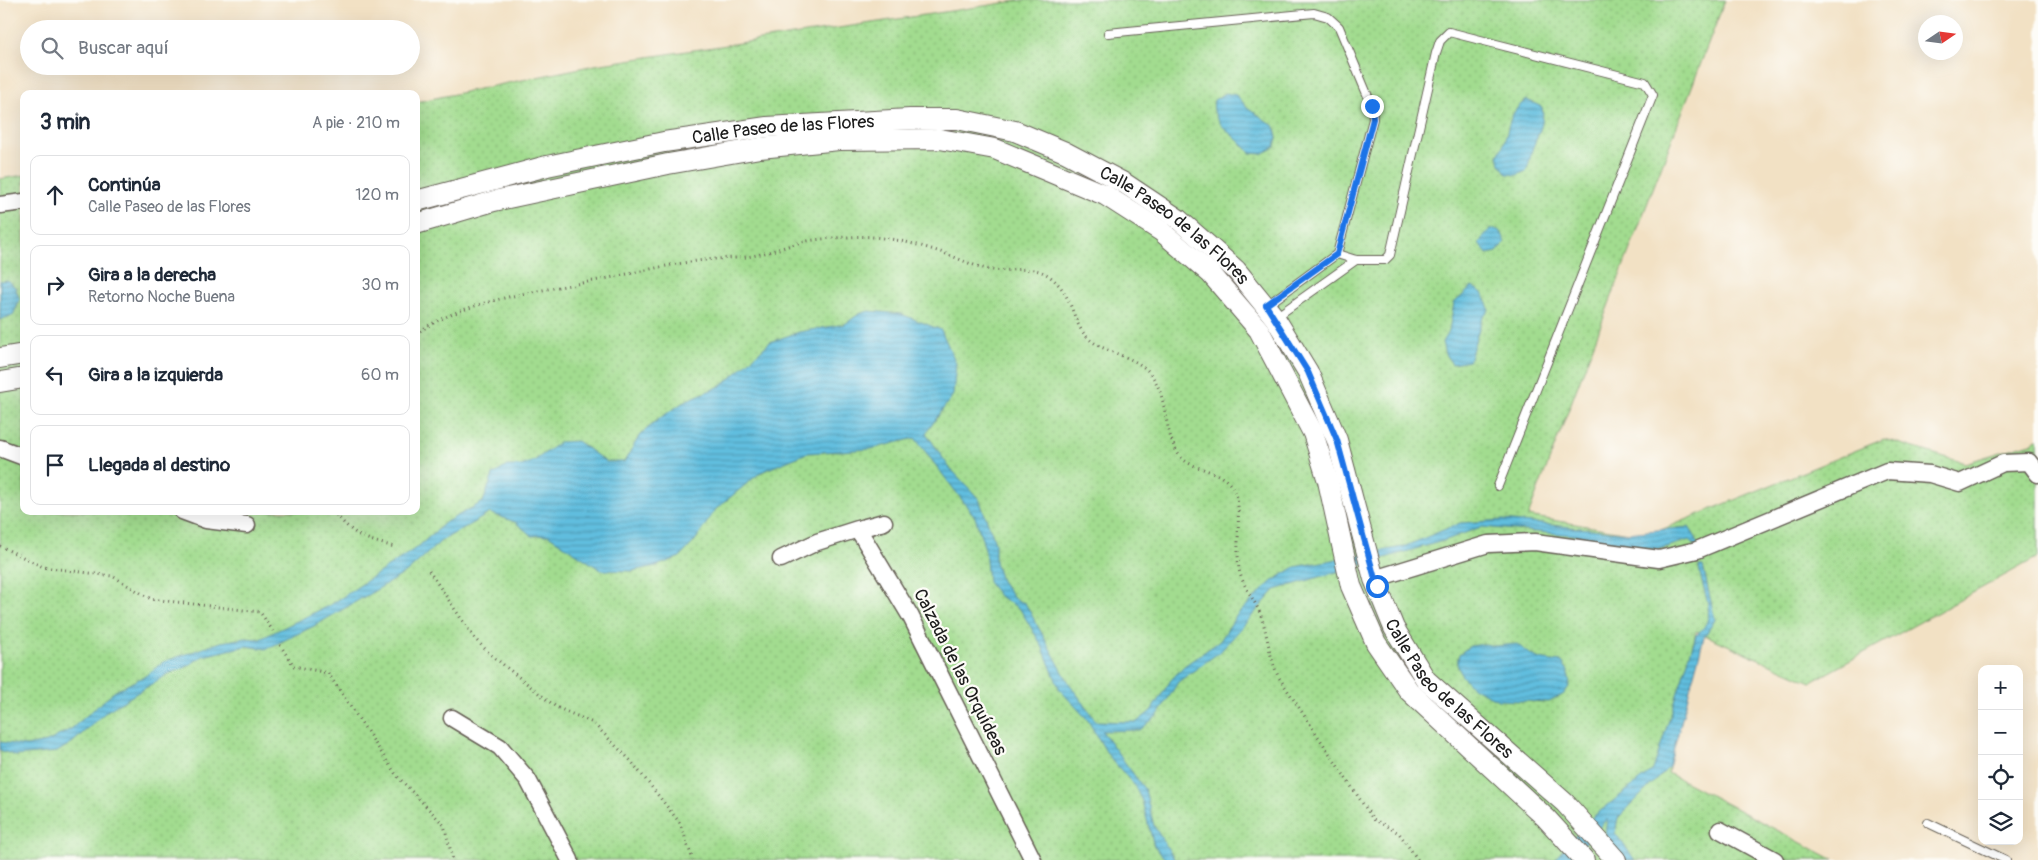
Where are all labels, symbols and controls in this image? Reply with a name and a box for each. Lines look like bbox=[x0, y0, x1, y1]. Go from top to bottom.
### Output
north arrow bbox=[1918, 15, 1963, 60]
search box bbox=[20, 20, 420, 75]
icon: search bbox=[38, 34, 66, 62]
text: Buscar aquí bbox=[78, 36, 169, 60]
route end bbox=[1361, 95, 1384, 118]
text: 3 min bbox=[40, 109, 90, 136]
street label: Calle Paseo de las Flores bbox=[690, 110, 875, 149]
text: A pie · 210 m bbox=[312, 113, 400, 133]
street label: Calle Paseo de las Flores bbox=[1096, 161, 1254, 289]
text: Continúa bbox=[88, 173, 161, 197]
icon: ahead bbox=[41, 181, 69, 209]
text: 120 m bbox=[355, 185, 399, 205]
text: Calle Paseo de las Flores bbox=[88, 197, 251, 217]
text: Gira a la derecha bbox=[88, 263, 216, 287]
icon: right bbox=[41, 271, 69, 299]
text: 30 m bbox=[361, 275, 399, 295]
text: Retorno Noche Buena bbox=[88, 287, 235, 307]
icon: left bbox=[41, 361, 69, 389]
text: Gira a la izquierda bbox=[88, 363, 223, 387]
text: 60 m bbox=[361, 365, 399, 385]
icon: arrive bbox=[41, 451, 69, 479]
text: Llegada al destino bbox=[88, 453, 230, 477]
route start bbox=[1366, 575, 1389, 598]
street label: Calzada de las Orquídeas bbox=[908, 585, 1012, 759]
street label: Calle Paseo de las Flores bbox=[1380, 615, 1518, 764]
map controls bbox=[1978, 665, 2023, 845]
button: + bbox=[1978, 665, 2023, 710]
button: − bbox=[1978, 710, 2023, 755]
button: locate bbox=[1978, 755, 2023, 800]
button: layers bbox=[1978, 800, 2023, 845]

